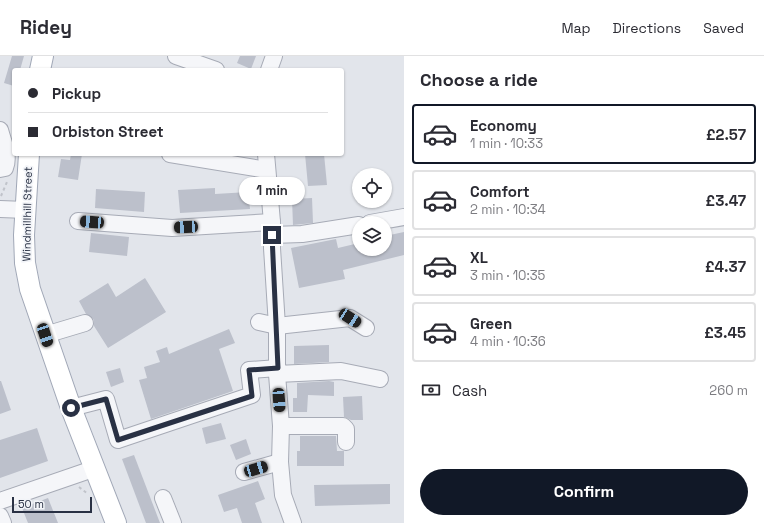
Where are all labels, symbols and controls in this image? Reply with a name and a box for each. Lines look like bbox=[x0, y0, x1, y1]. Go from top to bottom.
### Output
text: Ridey bbox=[20, 15, 72, 40]
text: Map bbox=[561, 19, 591, 37]
text: Directions bbox=[613, 19, 681, 37]
text: Saved bbox=[703, 19, 744, 37]
text: Choose a ride bbox=[420, 68, 538, 91]
text: Pickup bbox=[52, 84, 101, 103]
icon: car bbox=[422, 116, 458, 152]
text: Economy bbox=[470, 116, 537, 135]
text: Orbiston Street bbox=[52, 122, 164, 141]
text: £2.57 bbox=[706, 125, 746, 144]
text: 1 min · 10:33 bbox=[470, 135, 543, 152]
street label: Windmillhill Street bbox=[19, 166, 35, 262]
map controls bbox=[352, 168, 392, 256]
button: locate bbox=[352, 168, 392, 208]
callout: 1 min bbox=[239, 177, 305, 205]
text: 1 min bbox=[256, 182, 288, 199]
icon: car bbox=[422, 182, 458, 218]
text: Comfort bbox=[470, 182, 530, 201]
text: £3.47 bbox=[706, 191, 746, 210]
text: 2 min · 10:34 bbox=[470, 201, 546, 218]
car bbox=[80, 215, 104, 229]
button: layers bbox=[352, 216, 392, 256]
car bbox=[174, 220, 198, 234]
route end bbox=[263, 226, 281, 244]
icon: car bbox=[422, 248, 458, 284]
text: XL bbox=[470, 248, 488, 267]
text: £4.37 bbox=[705, 257, 746, 276]
text: 3 min · 10:35 bbox=[470, 267, 545, 284]
car bbox=[337, 306, 363, 330]
icon: car bbox=[422, 314, 458, 350]
text: Green bbox=[470, 314, 512, 333]
car bbox=[36, 322, 54, 348]
text: £3.45 bbox=[704, 323, 746, 342]
text: 4 min · 10:36 bbox=[470, 333, 546, 350]
icon: cash bbox=[420, 379, 442, 401]
text: Cash bbox=[452, 381, 487, 400]
text: 260 m bbox=[709, 382, 748, 399]
car bbox=[272, 388, 286, 412]
route start bbox=[62, 399, 80, 417]
car bbox=[243, 460, 269, 478]
button: Confirm bbox=[420, 469, 748, 515]
scale bar bbox=[12, 495, 92, 514]
text: 50 m bbox=[18, 497, 44, 511]

